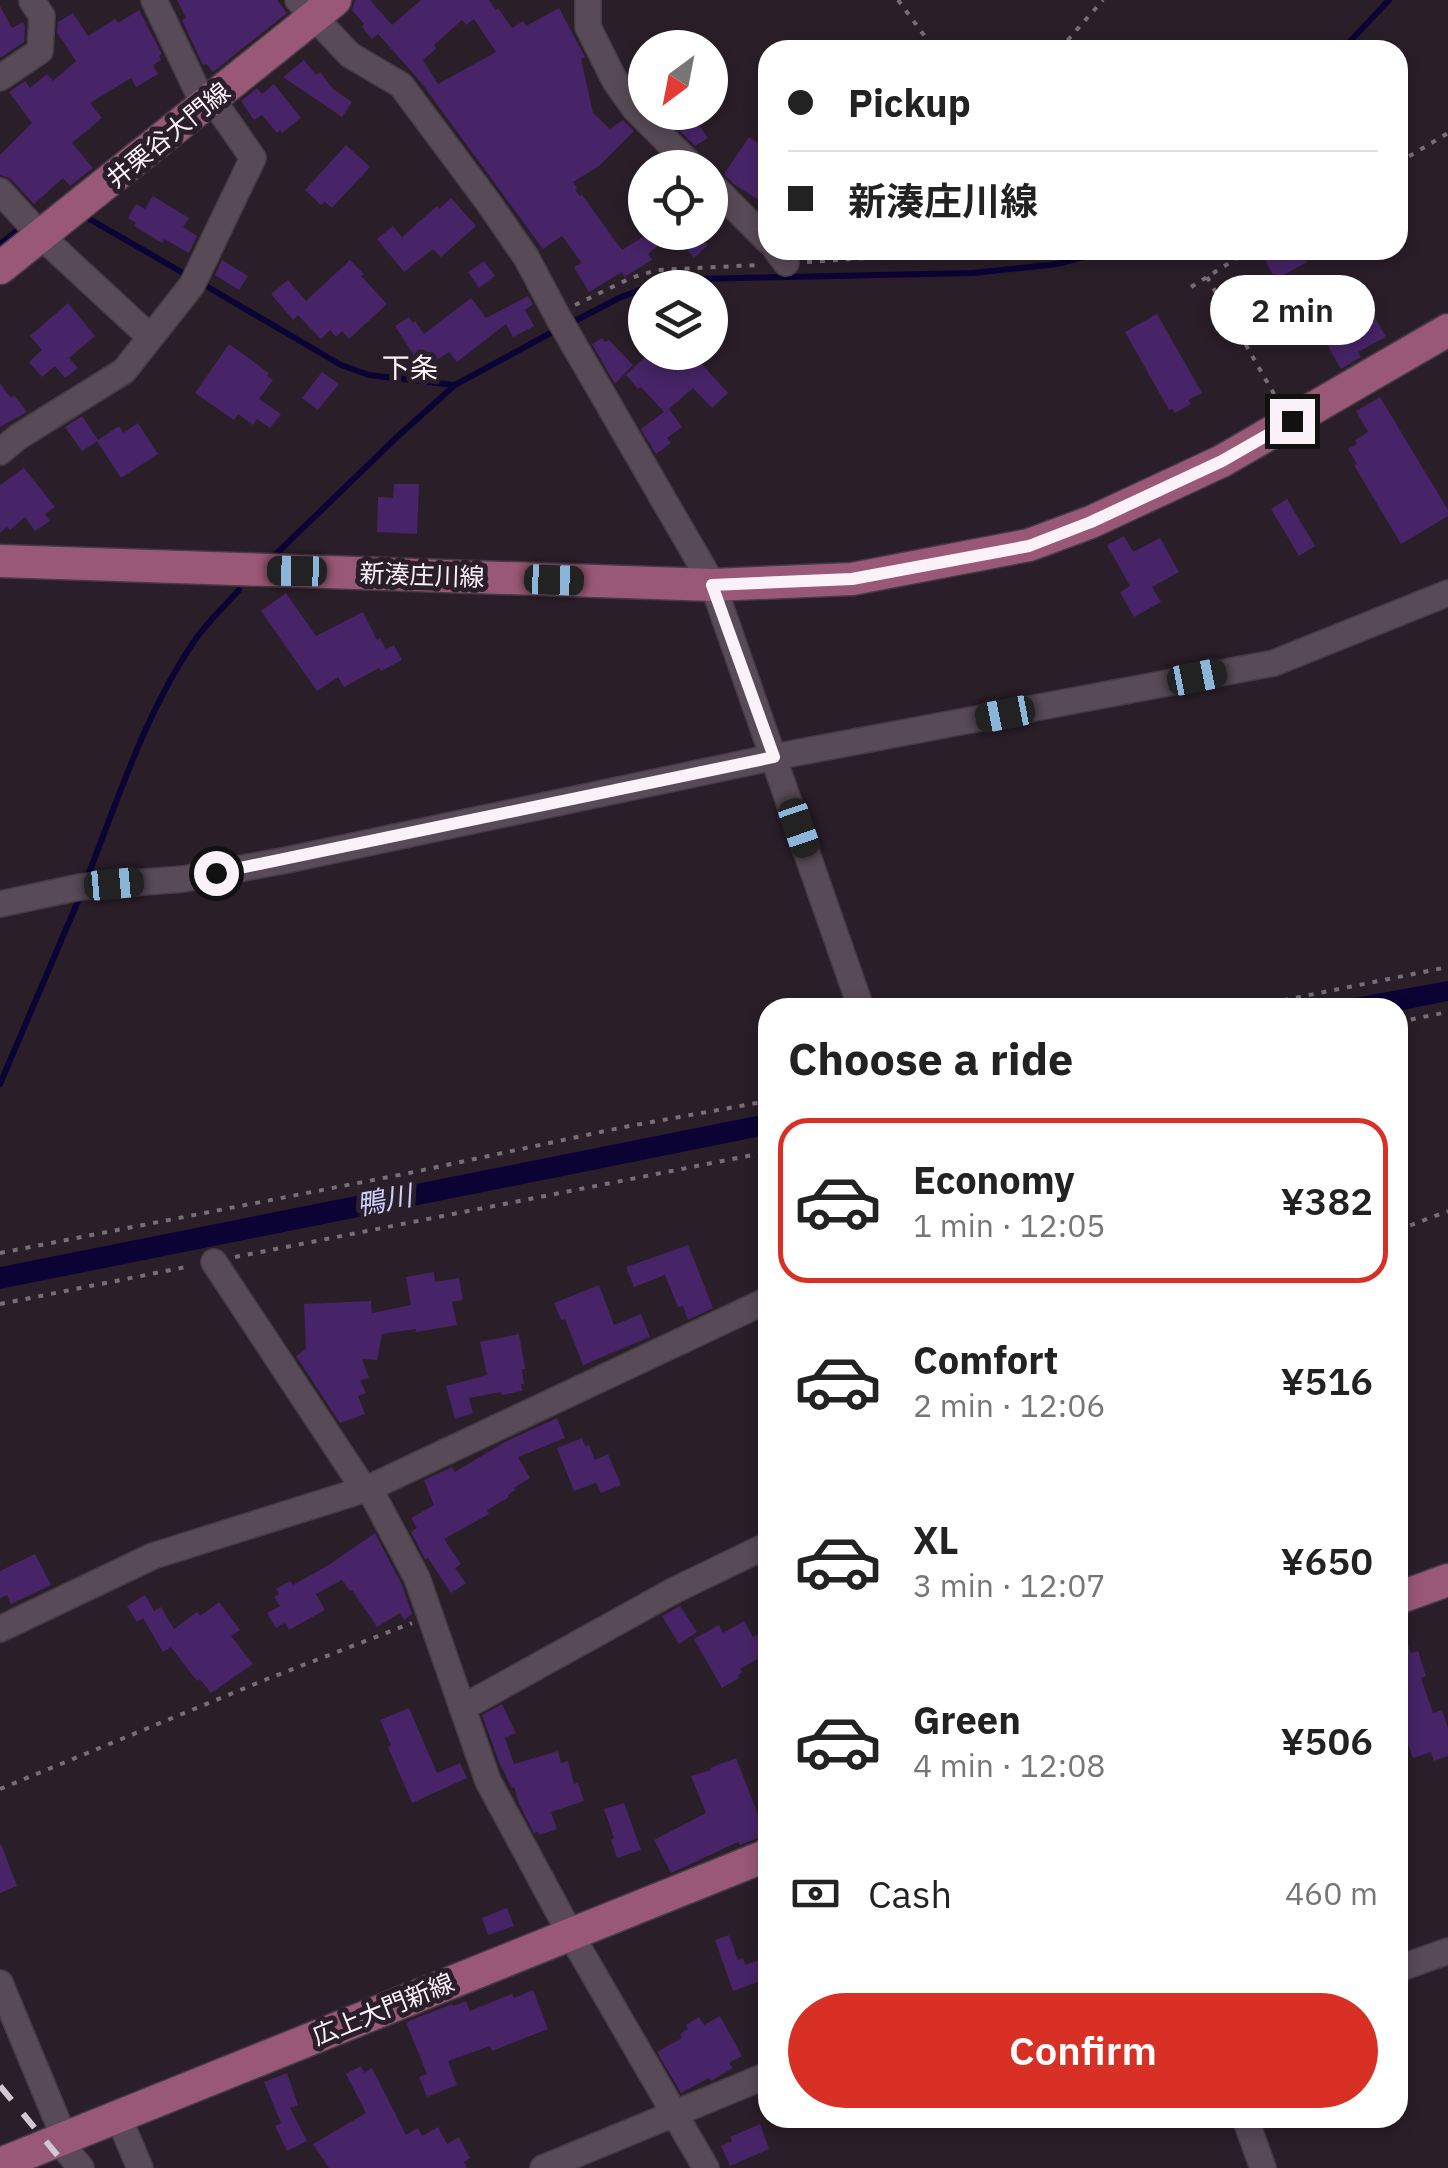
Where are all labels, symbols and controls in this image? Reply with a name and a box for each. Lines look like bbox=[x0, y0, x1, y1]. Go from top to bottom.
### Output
north arrow bbox=[628, 30, 728, 130]
map controls bbox=[628, 30, 728, 370]
street label: 井栗谷大門線 bbox=[99, 75, 236, 195]
text: Pickup bbox=[848, 78, 971, 127]
button: locate bbox=[628, 150, 728, 250]
text: 新湊庄川線 bbox=[848, 176, 1038, 225]
button: layers bbox=[628, 270, 728, 370]
callout: 2 min bbox=[1210, 276, 1374, 346]
text: 2 min bbox=[1251, 289, 1334, 331]
district label: 下条 bbox=[382, 349, 438, 386]
route end bbox=[1270, 399, 1315, 444]
car bbox=[267, 555, 327, 587]
street label: 新湊庄川線 bbox=[359, 556, 485, 593]
car bbox=[523, 564, 585, 596]
car bbox=[1165, 657, 1229, 697]
car bbox=[973, 694, 1037, 734]
car bbox=[775, 795, 823, 861]
route start bbox=[194, 851, 239, 896]
car bbox=[83, 866, 145, 902]
text: Choose a ride bbox=[788, 1029, 1073, 1087]
text: Economy bbox=[913, 1155, 1075, 1204]
icon: car bbox=[793, 1156, 883, 1246]
water label: 鴨川 bbox=[353, 1175, 418, 1223]
text: ¥382 bbox=[1280, 1176, 1373, 1225]
text: 1 min · 12:05 bbox=[913, 1204, 1106, 1246]
text: Comfort bbox=[913, 1335, 1058, 1384]
icon: car bbox=[793, 1336, 883, 1426]
text: ¥516 bbox=[1280, 1356, 1373, 1405]
text: 2 min · 12:06 bbox=[913, 1384, 1106, 1426]
text: XL bbox=[913, 1515, 959, 1564]
icon: car bbox=[793, 1516, 883, 1606]
text: ¥650 bbox=[1280, 1536, 1373, 1585]
text: 3 min · 12:07 bbox=[913, 1564, 1106, 1606]
text: Green bbox=[913, 1695, 1021, 1744]
icon: car bbox=[793, 1696, 883, 1786]
text: ¥506 bbox=[1280, 1716, 1373, 1765]
text: 4 min · 12:08 bbox=[913, 1744, 1106, 1786]
icon: cash bbox=[788, 1866, 843, 1921]
text: Cash bbox=[868, 1869, 952, 1918]
text: 460 m bbox=[1285, 1872, 1378, 1914]
street label: 広上大門新線 bbox=[307, 1965, 459, 2052]
button: Confirm bbox=[788, 1993, 1378, 2108]

